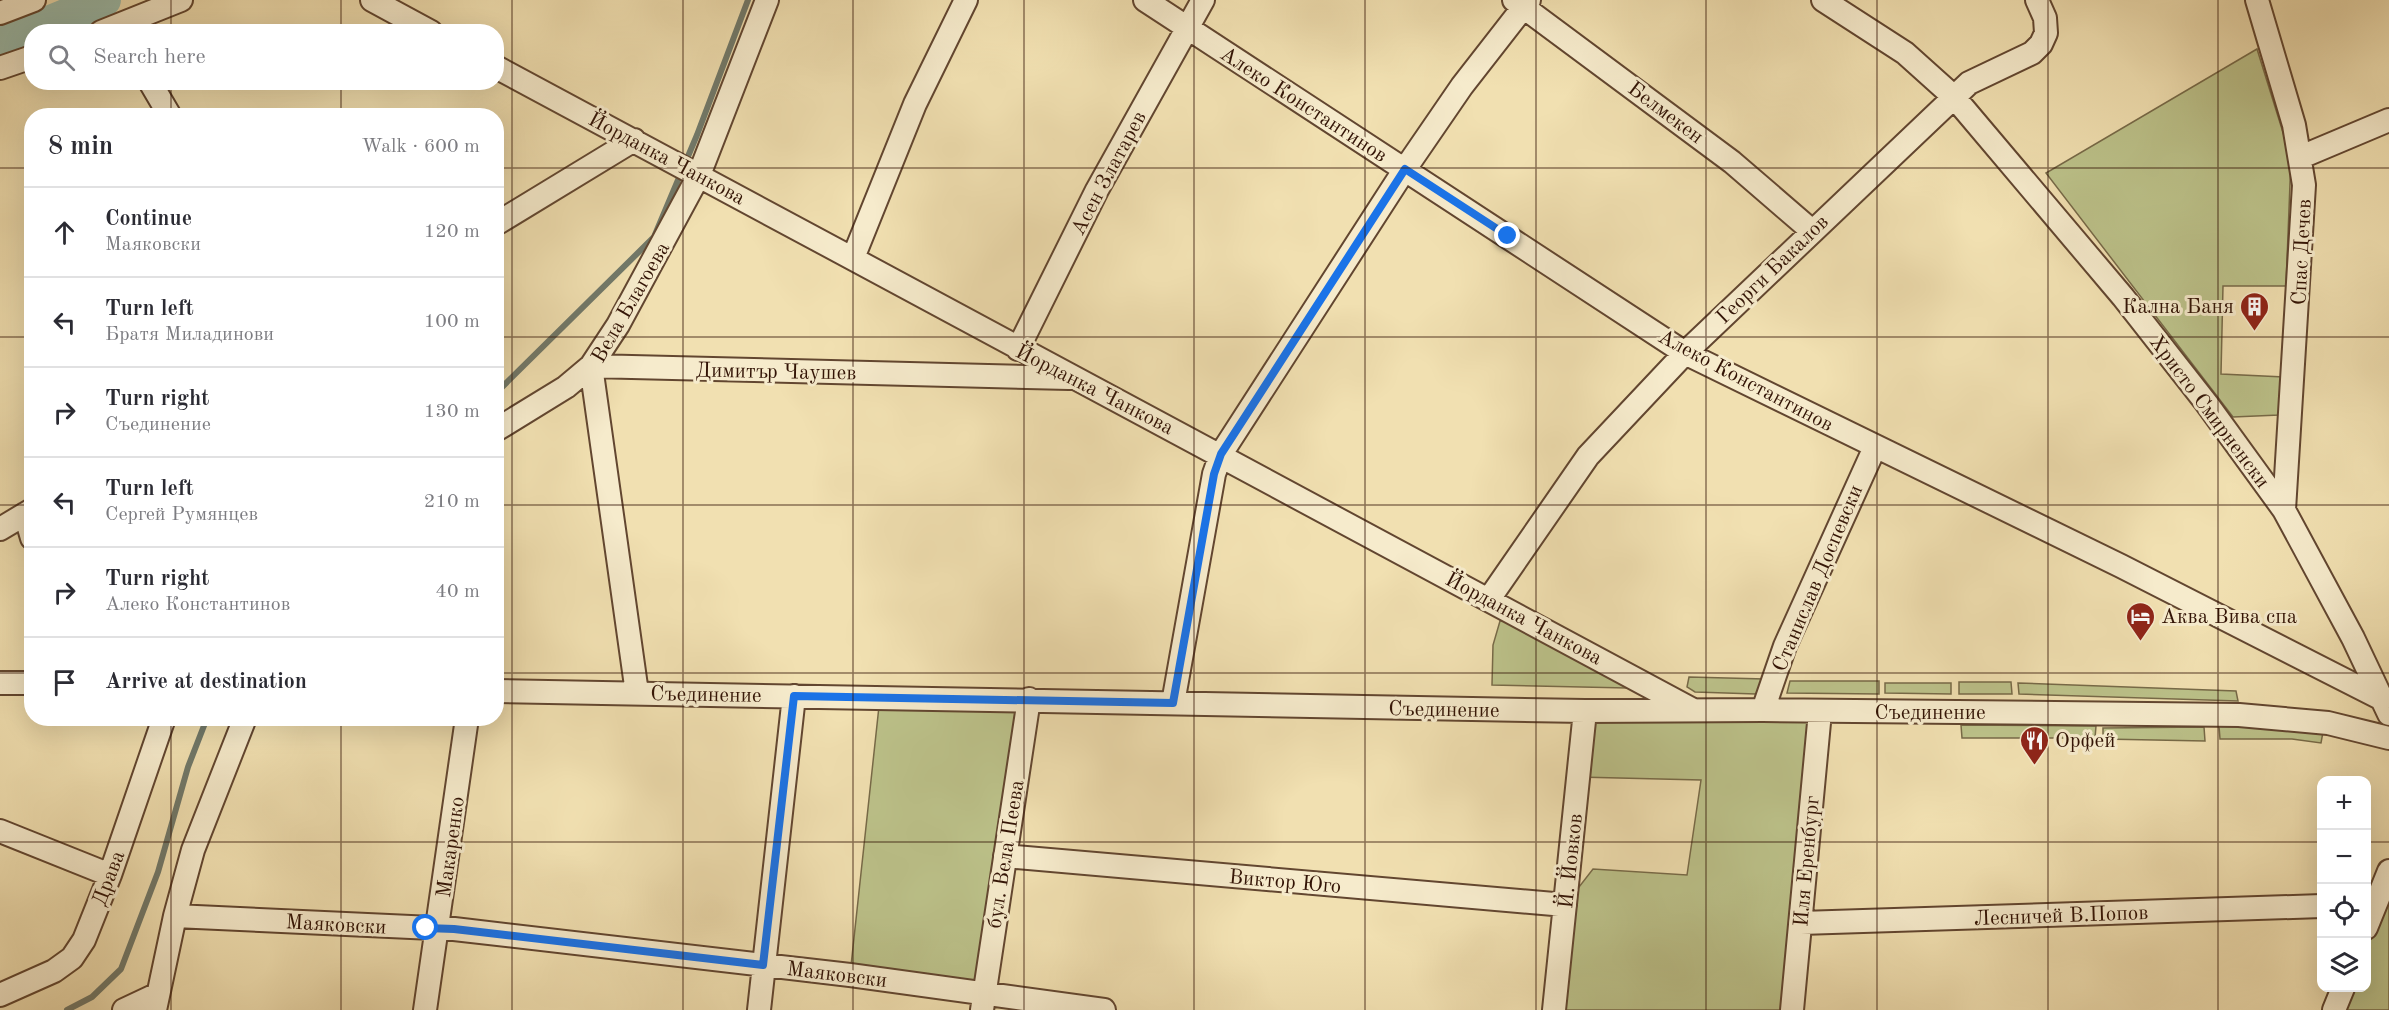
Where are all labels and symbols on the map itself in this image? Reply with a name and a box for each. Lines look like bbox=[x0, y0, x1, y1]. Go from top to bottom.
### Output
street label: Алеко Константинов bbox=[1216, 43, 1390, 167]
street label: Белмекен bbox=[1623, 78, 1707, 148]
street label: Йорданка Чанкова bbox=[584, 105, 751, 210]
street label: Асен Златарев bbox=[1068, 108, 1151, 239]
street label: Спас Дечев bbox=[2289, 198, 2316, 306]
street label: Георги Бакалов bbox=[1713, 212, 1833, 329]
route end bbox=[1494, 222, 1520, 248]
street label: Вела Благоева bbox=[588, 239, 674, 367]
building icon: Кална Баня bbox=[2239, 290, 2271, 332]
place label: Кална Баня bbox=[2122, 297, 2234, 318]
street label: Алеко Константинов bbox=[1654, 326, 1836, 436]
street label: Христо Смирненски bbox=[2145, 332, 2273, 492]
street label: Йорданка Чанкова bbox=[1012, 337, 1179, 439]
street label: Димитър Чаушев bbox=[695, 361, 856, 384]
street label: Станислав Доспевски bbox=[1770, 482, 1867, 675]
street label: Йорданка Чанкова bbox=[1441, 565, 1608, 670]
hotel icon: Аква Вива спа bbox=[2124, 600, 2156, 642]
place label: Аква Вива спа bbox=[2161, 607, 2297, 628]
street label: Съединение bbox=[650, 684, 762, 707]
street label: Съединение bbox=[1388, 699, 1500, 722]
street label: Съединение bbox=[1874, 703, 1986, 724]
restaurant icon: Орфей bbox=[2018, 724, 2050, 766]
place label: Орфей bbox=[2055, 731, 2115, 752]
street label: бул. Вела Пеева bbox=[984, 779, 1029, 930]
street label: Макаренко bbox=[434, 795, 469, 899]
street label: Иля Еренбург bbox=[1791, 795, 1824, 928]
street label: Й. Йовков bbox=[1551, 812, 1587, 910]
street label: Драва bbox=[89, 848, 129, 909]
street label: Виктор Юго bbox=[1228, 867, 1342, 898]
street label: Лесничей В.Попов bbox=[1973, 903, 2149, 930]
street label: Маяковски bbox=[285, 912, 387, 939]
route start bbox=[412, 914, 438, 940]
street label: Маяковски bbox=[785, 959, 888, 992]

